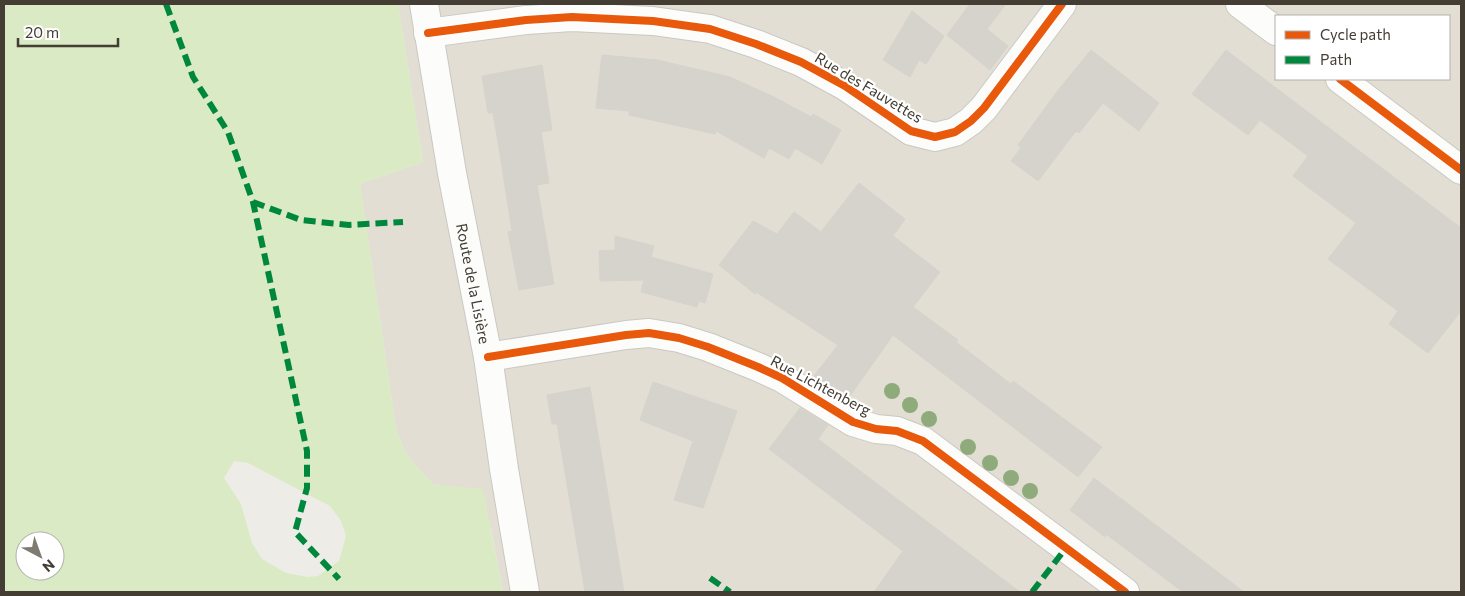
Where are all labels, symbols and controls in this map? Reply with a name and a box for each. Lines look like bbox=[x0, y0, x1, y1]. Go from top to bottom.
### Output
scale bar bbox=[18, 15, 118, 47]
legend bbox=[1275, 15, 1450, 80]
text: 20 m bbox=[25, 23, 59, 41]
text: Cycle path bbox=[1320, 25, 1391, 43]
street label: Rue des Fauvettes bbox=[812, 48, 926, 126]
text: Path bbox=[1320, 50, 1352, 68]
street label: Route de la Lisière bbox=[453, 222, 494, 346]
street label: Rue Lichtenberg bbox=[768, 351, 874, 419]
north arrow bbox=[15, 531, 65, 581]
text: N bbox=[39, 556, 58, 576]

